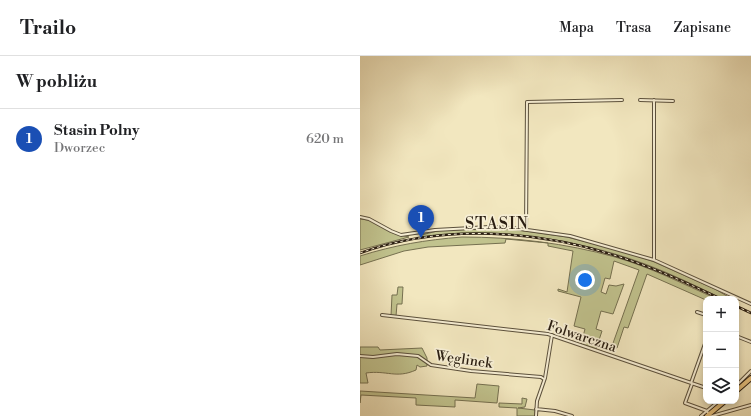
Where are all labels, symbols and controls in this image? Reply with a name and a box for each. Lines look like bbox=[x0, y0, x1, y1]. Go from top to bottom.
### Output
text: Trailo bbox=[20, 16, 76, 40]
text: Mapa bbox=[559, 19, 594, 37]
text: Trasa bbox=[616, 19, 651, 37]
text: Zapisane bbox=[673, 19, 731, 37]
text: W pobliżu bbox=[16, 71, 97, 93]
text: Stasin Polny bbox=[54, 121, 140, 140]
text: 1 bbox=[26, 131, 32, 147]
text: 620 m bbox=[306, 131, 344, 147]
text: Dworzec bbox=[54, 140, 105, 156]
pin: 1 bbox=[408, 205, 434, 238]
district label: STASIN bbox=[465, 214, 529, 234]
your location bbox=[575, 270, 595, 290]
map controls bbox=[703, 296, 739, 404]
button: + bbox=[703, 296, 739, 332]
street label: Folwarczna bbox=[545, 317, 620, 357]
button: − bbox=[703, 332, 739, 368]
street label: Węglinek bbox=[433, 347, 494, 373]
button: layers bbox=[703, 368, 739, 404]

